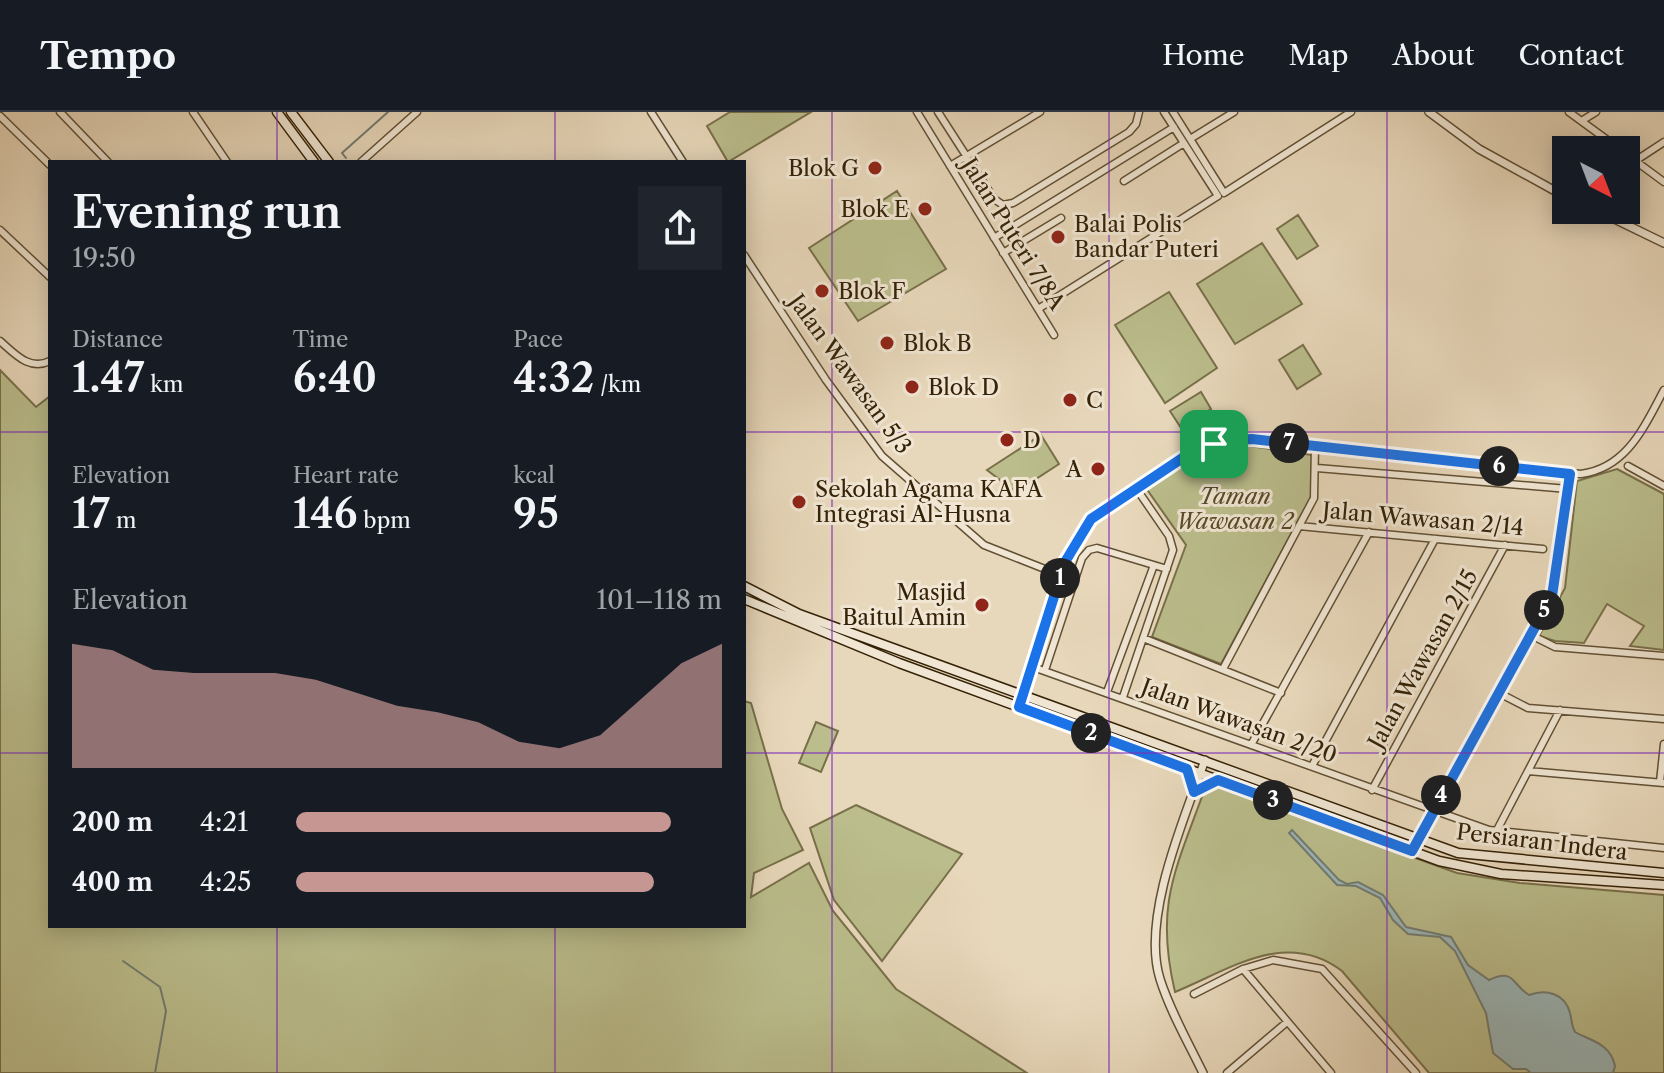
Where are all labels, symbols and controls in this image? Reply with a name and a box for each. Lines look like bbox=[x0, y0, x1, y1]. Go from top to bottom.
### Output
text: Tempo bbox=[40, 32, 176, 79]
text: Home bbox=[1162, 38, 1244, 72]
text: Map bbox=[1288, 38, 1348, 72]
text: About bbox=[1392, 38, 1474, 72]
text: Contact bbox=[1518, 38, 1624, 72]
north arrow bbox=[1552, 136, 1640, 224]
map controls bbox=[1552, 136, 1640, 224]
street label: Jalan Puteri 7/8A bbox=[954, 150, 1071, 316]
place label: Blok G bbox=[788, 155, 859, 182]
marker: Blok G bbox=[866, 159, 884, 177]
text: Evening run bbox=[72, 185, 342, 239]
button: share bbox=[638, 186, 722, 270]
place label: Blok E bbox=[840, 196, 909, 223]
marker: Blok E bbox=[916, 200, 934, 218]
place label: Balai Polis Bandar Puteri bbox=[1074, 211, 1219, 263]
marker: Balai Polis Bandar Puteri bbox=[1049, 228, 1067, 246]
text: 19:50 bbox=[72, 242, 136, 274]
place label: Blok F bbox=[838, 278, 906, 305]
marker: Blok F bbox=[813, 282, 831, 300]
street label: Jalan Wawasan 5/3 bbox=[781, 286, 917, 459]
text: Distance bbox=[72, 326, 163, 353]
text: Time bbox=[293, 326, 348, 353]
text: Pace bbox=[513, 326, 563, 353]
place label: Blok B bbox=[903, 330, 972, 357]
marker: Blok B bbox=[878, 334, 896, 352]
text: 1.47 bbox=[72, 353, 144, 402]
text: 6:40 bbox=[293, 353, 377, 402]
text: 4:32 bbox=[513, 353, 594, 402]
text: km bbox=[144, 371, 184, 398]
text: /km bbox=[594, 371, 641, 398]
place label: Blok D bbox=[928, 374, 999, 401]
marker: Blok D bbox=[903, 378, 921, 396]
place label: C bbox=[1086, 387, 1103, 414]
marker: C bbox=[1061, 391, 1079, 409]
pin bbox=[1180, 410, 1248, 478]
icon: arrive bbox=[1192, 422, 1236, 466]
pin: 7 bbox=[1269, 423, 1309, 463]
place label: D bbox=[1023, 427, 1041, 454]
text: 7 bbox=[1283, 429, 1295, 456]
marker: D bbox=[998, 431, 1016, 449]
pin: 6 bbox=[1479, 446, 1519, 486]
text: 6 bbox=[1492, 452, 1506, 479]
place label: A bbox=[1065, 456, 1083, 483]
marker: A bbox=[1089, 460, 1107, 478]
text: Elevation bbox=[72, 462, 170, 489]
text: Heart rate bbox=[293, 462, 399, 489]
text: kcal bbox=[513, 462, 555, 489]
place label: Sekolah Agama KAFA Integrasi Al-Husna bbox=[815, 476, 1043, 528]
park label: Taman Wawasan 2 bbox=[1176, 483, 1295, 535]
text: 17 bbox=[72, 489, 110, 538]
text: 146 bbox=[293, 489, 358, 538]
text: 95 bbox=[513, 489, 559, 538]
marker: Sekolah Agama KAFA Integrasi Al-Husna bbox=[790, 493, 808, 511]
street label: Jalan Wawasan 2/14 bbox=[1318, 496, 1525, 541]
text: m bbox=[110, 507, 136, 534]
text: bpm bbox=[358, 507, 411, 534]
pin: 1 bbox=[1040, 558, 1080, 598]
text: 1 bbox=[1055, 564, 1065, 591]
street label: Jalan Wawasan 2/15 bbox=[1361, 565, 1484, 756]
place label: Masjid Baitul Amin bbox=[842, 579, 966, 631]
text: Elevation bbox=[72, 584, 188, 616]
text: 101–118 m bbox=[596, 584, 722, 616]
pin: 5 bbox=[1524, 590, 1564, 630]
marker: Masjid Baitul Amin bbox=[973, 596, 991, 614]
text: 5 bbox=[1538, 596, 1550, 623]
street label: Jalan Wawasan 2/20 bbox=[1135, 672, 1341, 769]
pin: 2 bbox=[1071, 713, 1111, 753]
text: 2 bbox=[1085, 719, 1098, 746]
pin: 4 bbox=[1421, 775, 1461, 815]
pin: 3 bbox=[1253, 780, 1293, 820]
text: 4 bbox=[1434, 781, 1448, 808]
text: 3 bbox=[1267, 786, 1279, 813]
text: 200 m bbox=[72, 806, 153, 838]
text: 4:21 bbox=[200, 806, 248, 838]
street label: Persiaran Indera bbox=[1455, 818, 1630, 866]
text: 400 m bbox=[72, 866, 153, 898]
text: 4:25 bbox=[200, 866, 251, 898]

